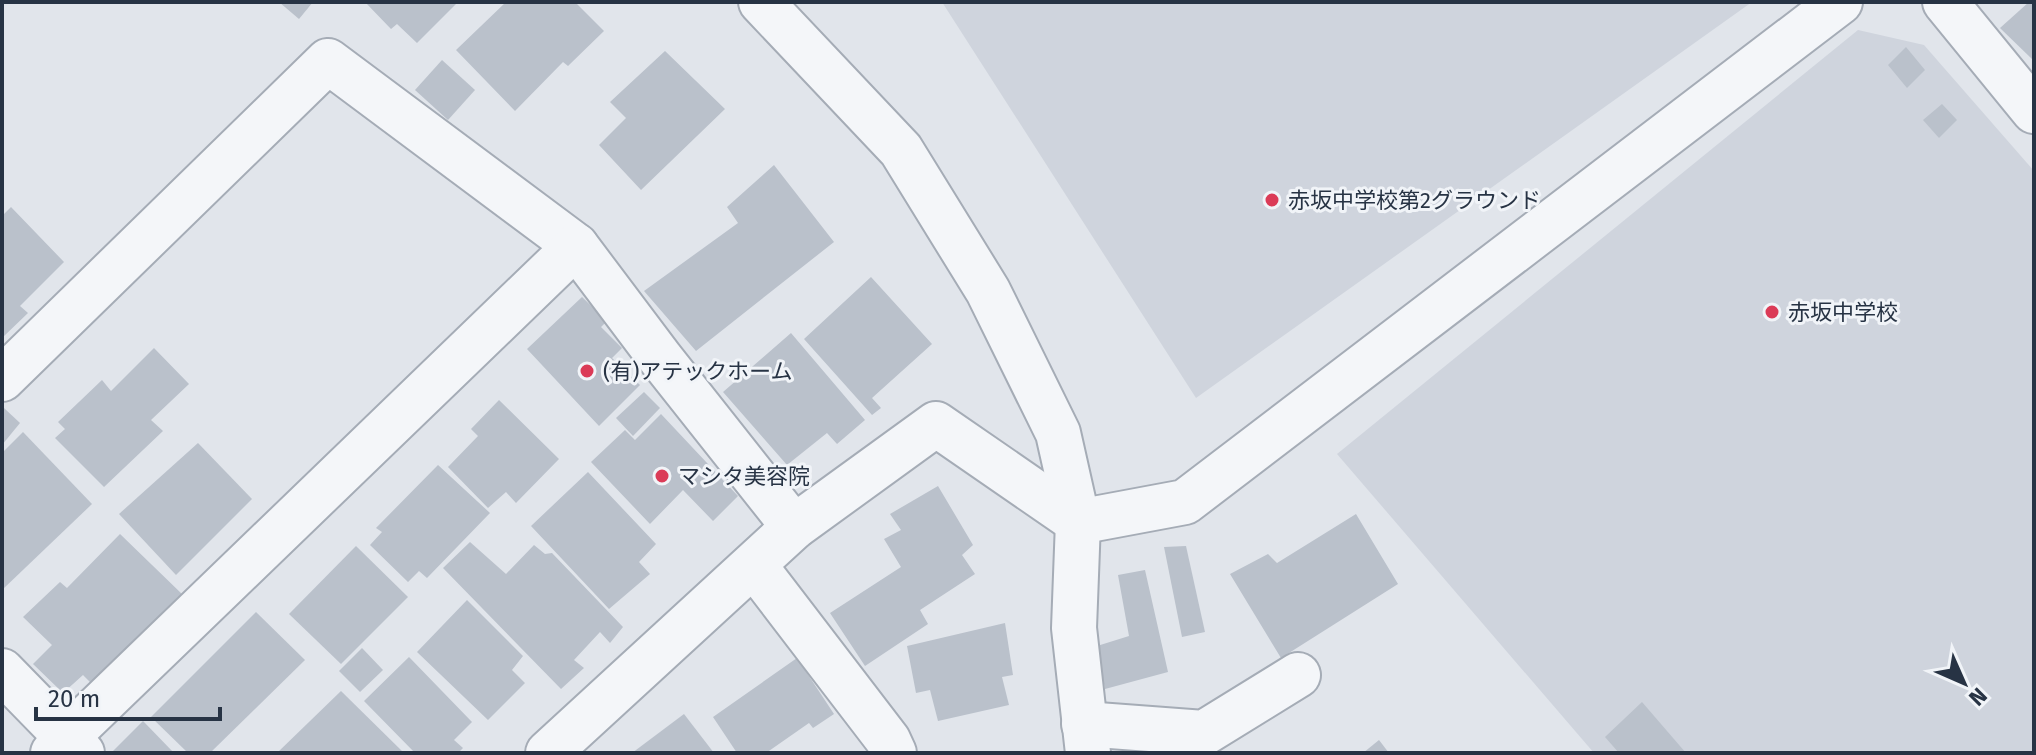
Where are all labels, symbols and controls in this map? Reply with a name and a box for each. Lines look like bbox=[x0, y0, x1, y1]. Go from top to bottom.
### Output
place label: 赤坂中学校第2グラウンド bbox=[1288, 187, 1541, 214]
marker: 赤坂中学校第2グラウンド bbox=[1263, 191, 1281, 209]
place label: 赤坂中学校 bbox=[1788, 299, 1898, 326]
marker: 赤坂中学校 bbox=[1763, 303, 1781, 321]
place label: (有)アテックホーム bbox=[603, 358, 793, 385]
marker: (有)アテックホーム bbox=[578, 362, 596, 380]
place label: マシタ美容院 bbox=[678, 463, 810, 490]
marker: マシタ美容院 bbox=[653, 467, 671, 485]
north arrow bbox=[1924, 643, 2004, 723]
scale bar bbox=[36, 671, 220, 721]
text: N bbox=[1963, 682, 1992, 711]
text: 20 m bbox=[48, 685, 100, 713]

